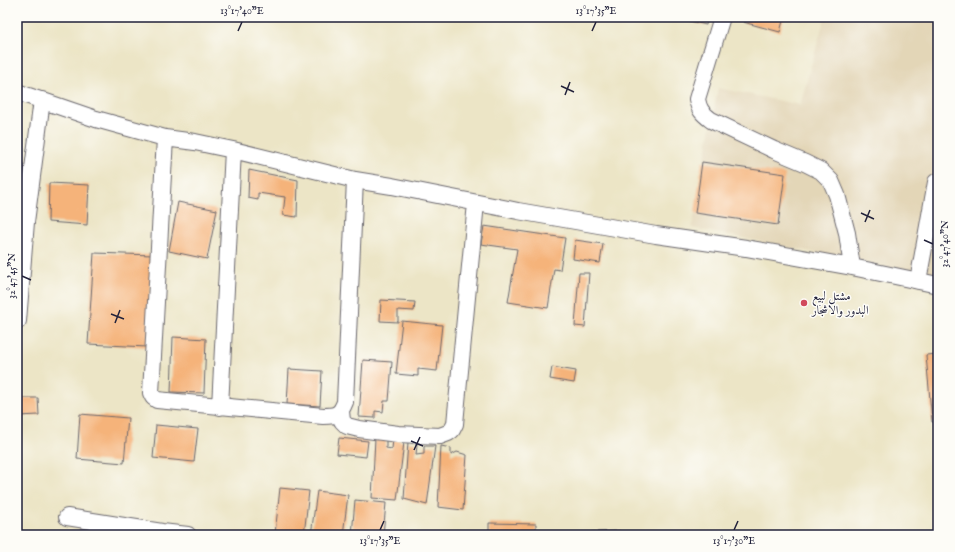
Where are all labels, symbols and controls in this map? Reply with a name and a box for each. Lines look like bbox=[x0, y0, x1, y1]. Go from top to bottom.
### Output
text: 13°17'40"E bbox=[220, 5, 264, 18]
text: 13°17'35"E bbox=[575, 5, 617, 18]
text: 32°47'40"N bbox=[939, 220, 952, 268]
text: 32°47'45"N bbox=[6, 253, 19, 299]
place label: مشتل لبيع البدور والاشجار bbox=[811, 289, 869, 318]
marker: مشتل لبيع البدور والاشجار bbox=[799, 298, 809, 308]
text: 13°17'35"E bbox=[359, 535, 401, 548]
text: 13°17'30"E bbox=[713, 535, 755, 548]

